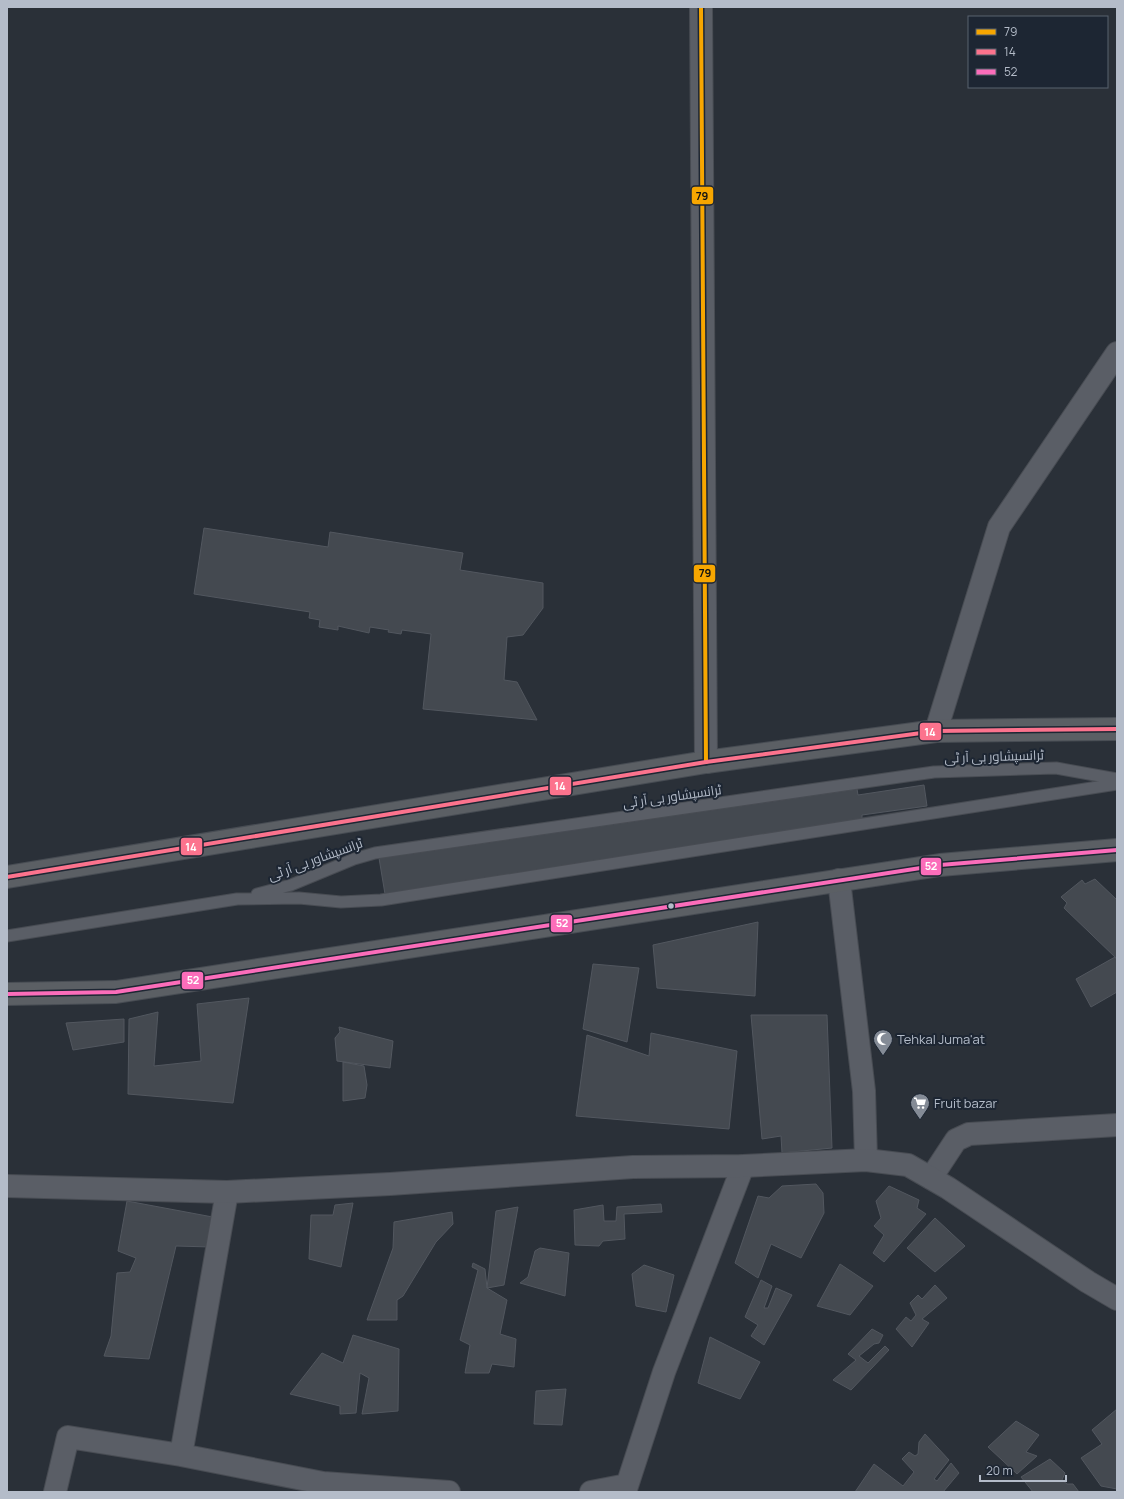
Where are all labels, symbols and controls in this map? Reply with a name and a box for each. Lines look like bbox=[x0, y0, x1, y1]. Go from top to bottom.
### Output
legend bbox=[968, 16, 1108, 88]
text: 79 bbox=[1004, 23, 1017, 40]
text: 14 bbox=[1004, 43, 1016, 60]
text: 52 bbox=[1004, 63, 1018, 80]
line badge: 79 bbox=[691, 186, 714, 205]
text: 79 bbox=[696, 188, 709, 203]
line badge: 79 bbox=[693, 564, 716, 583]
text: 79 bbox=[699, 565, 712, 580]
line badge: 14 bbox=[919, 722, 942, 741]
text: 14 bbox=[924, 724, 936, 739]
street label: ٹرانسپشاور بی آر ٹی bbox=[944, 745, 1045, 767]
line badge: 14 bbox=[549, 776, 572, 796]
text: 14 bbox=[554, 778, 566, 793]
street label: ٹرانسپشاور بی آر ٹی bbox=[621, 780, 723, 812]
street label: ٹرانسپشاور بی آر ٹی bbox=[265, 833, 365, 884]
line badge: 14 bbox=[180, 837, 203, 856]
text: 14 bbox=[185, 839, 197, 854]
line badge: 52 bbox=[920, 857, 942, 876]
text: 52 bbox=[925, 858, 937, 873]
unlabelled marker bbox=[666, 901, 676, 911]
line badge: 52 bbox=[550, 914, 573, 933]
text: 52 bbox=[556, 915, 568, 930]
line badge: 52 bbox=[181, 971, 204, 990]
text: 52 bbox=[187, 972, 199, 987]
mosque icon: Tehkal Juma'at bbox=[872, 1028, 894, 1056]
place label: Tehkal Juma'at bbox=[897, 1030, 985, 1048]
supermarket icon: Fruit bazar bbox=[909, 1092, 931, 1120]
place label: Fruit bazar bbox=[934, 1094, 997, 1112]
scale bar bbox=[980, 1457, 1066, 1483]
text: 20 m bbox=[986, 1462, 1013, 1479]

